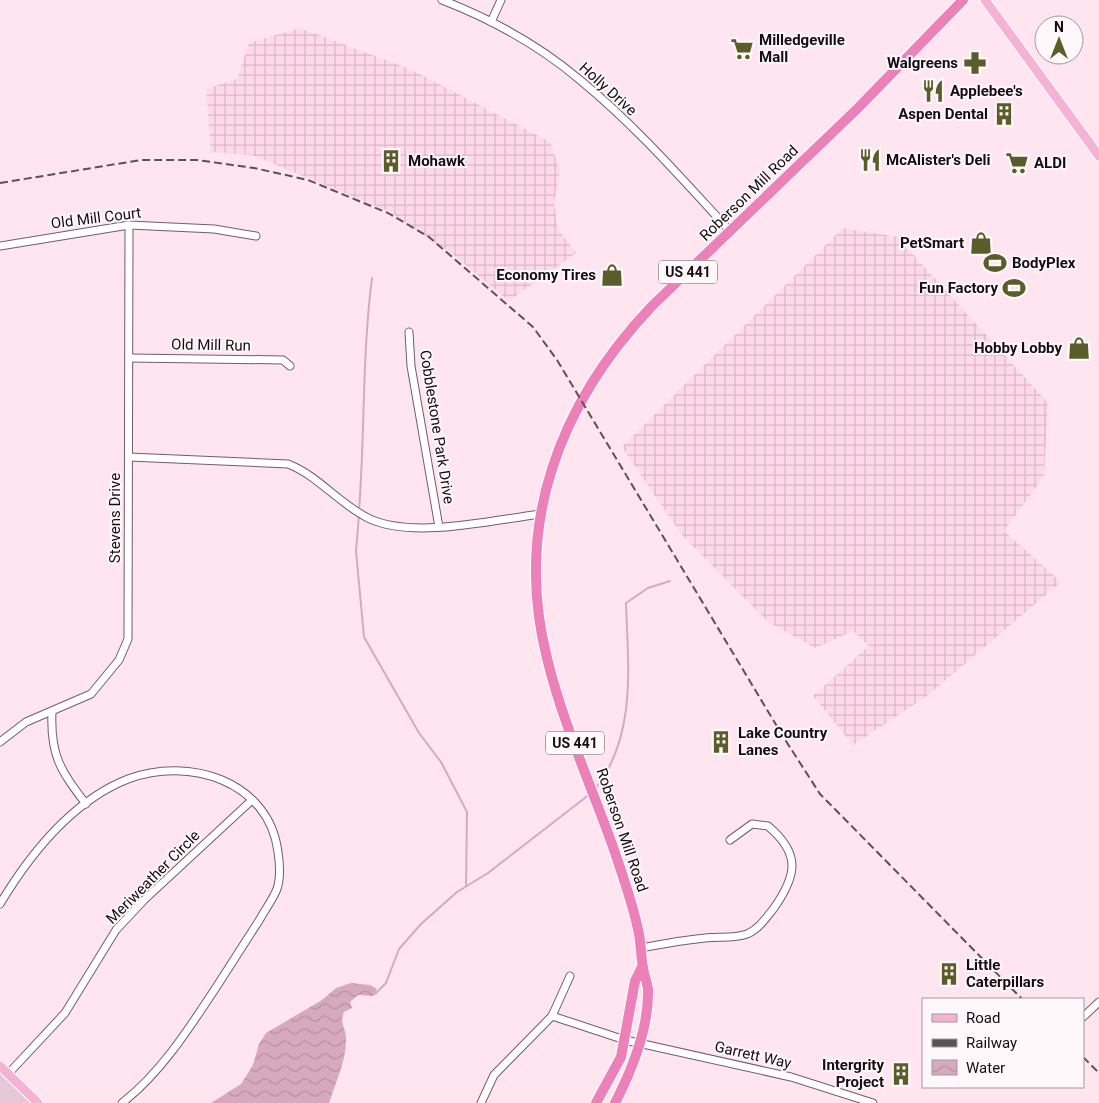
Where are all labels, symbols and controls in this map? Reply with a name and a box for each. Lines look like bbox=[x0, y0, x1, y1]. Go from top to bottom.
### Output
north arrow bbox=[1034, 15, 1084, 65]
text: N bbox=[1054, 19, 1064, 35]
place label: Milledgeville Mall bbox=[759, 31, 845, 66]
supermarket icon: Milledgeville Mall bbox=[729, 36, 755, 62]
pharmacy icon: Walgreens bbox=[962, 50, 988, 76]
place label: Walgreens bbox=[887, 54, 958, 72]
street label: Holly Drive bbox=[576, 59, 640, 119]
restaurant icon: Applebee's bbox=[920, 78, 946, 104]
place label: Applebee's bbox=[950, 82, 1023, 100]
building icon: Aspen Dental bbox=[991, 101, 1017, 127]
place label: Aspen Dental bbox=[898, 105, 988, 123]
street label: Roberson Mill Road bbox=[696, 141, 802, 245]
restaurant icon: McAlister's Deli bbox=[857, 147, 883, 173]
building icon: Mohawk bbox=[378, 148, 404, 174]
supermarket icon: ALDI bbox=[1004, 150, 1030, 176]
place label: McAlister's Deli bbox=[886, 151, 990, 169]
place label: Mohawk bbox=[408, 152, 466, 170]
place label: ALDI bbox=[1034, 154, 1066, 172]
street label: Old Mill Court bbox=[50, 204, 142, 232]
shop icon: PetSmart bbox=[968, 230, 994, 256]
place label: PetSmart bbox=[900, 234, 964, 252]
sports icon: BodyPlex bbox=[982, 250, 1008, 276]
place label: BodyPlex bbox=[1012, 254, 1076, 272]
road number: US 441 bbox=[659, 260, 717, 284]
shop icon: Economy Tires bbox=[599, 262, 625, 288]
place label: Economy Tires bbox=[496, 266, 596, 284]
sports icon: Fun Factory bbox=[1001, 275, 1027, 301]
place label: Fun Factory bbox=[919, 279, 998, 297]
street label: Old Mill Run bbox=[171, 335, 251, 355]
shop icon: Hobby Lobby bbox=[1066, 335, 1092, 361]
place label: Hobby Lobby bbox=[974, 339, 1062, 357]
street label: Cobblestone Park Drive bbox=[416, 349, 458, 505]
street label: Stevens Drive bbox=[106, 473, 124, 563]
place label: Lake Country Lanes bbox=[738, 724, 828, 759]
building icon: Lake Country Lanes bbox=[708, 729, 734, 755]
road number: US 441 bbox=[546, 731, 604, 754]
street label: Roberson Mill Road bbox=[592, 766, 652, 894]
street label: Meriweather Circle bbox=[102, 826, 204, 928]
place label: Little Caterpillars bbox=[966, 956, 1044, 991]
building icon: Little Caterpillars bbox=[936, 961, 962, 987]
legend bbox=[922, 998, 1084, 1088]
text: Road bbox=[966, 1009, 1000, 1027]
text: Railway bbox=[966, 1034, 1017, 1052]
street label: Garrett Way bbox=[713, 1037, 793, 1073]
place label: Intergrity Project bbox=[822, 1056, 884, 1091]
text: Water bbox=[966, 1059, 1005, 1077]
building icon: Intergrity Project bbox=[888, 1061, 914, 1087]

